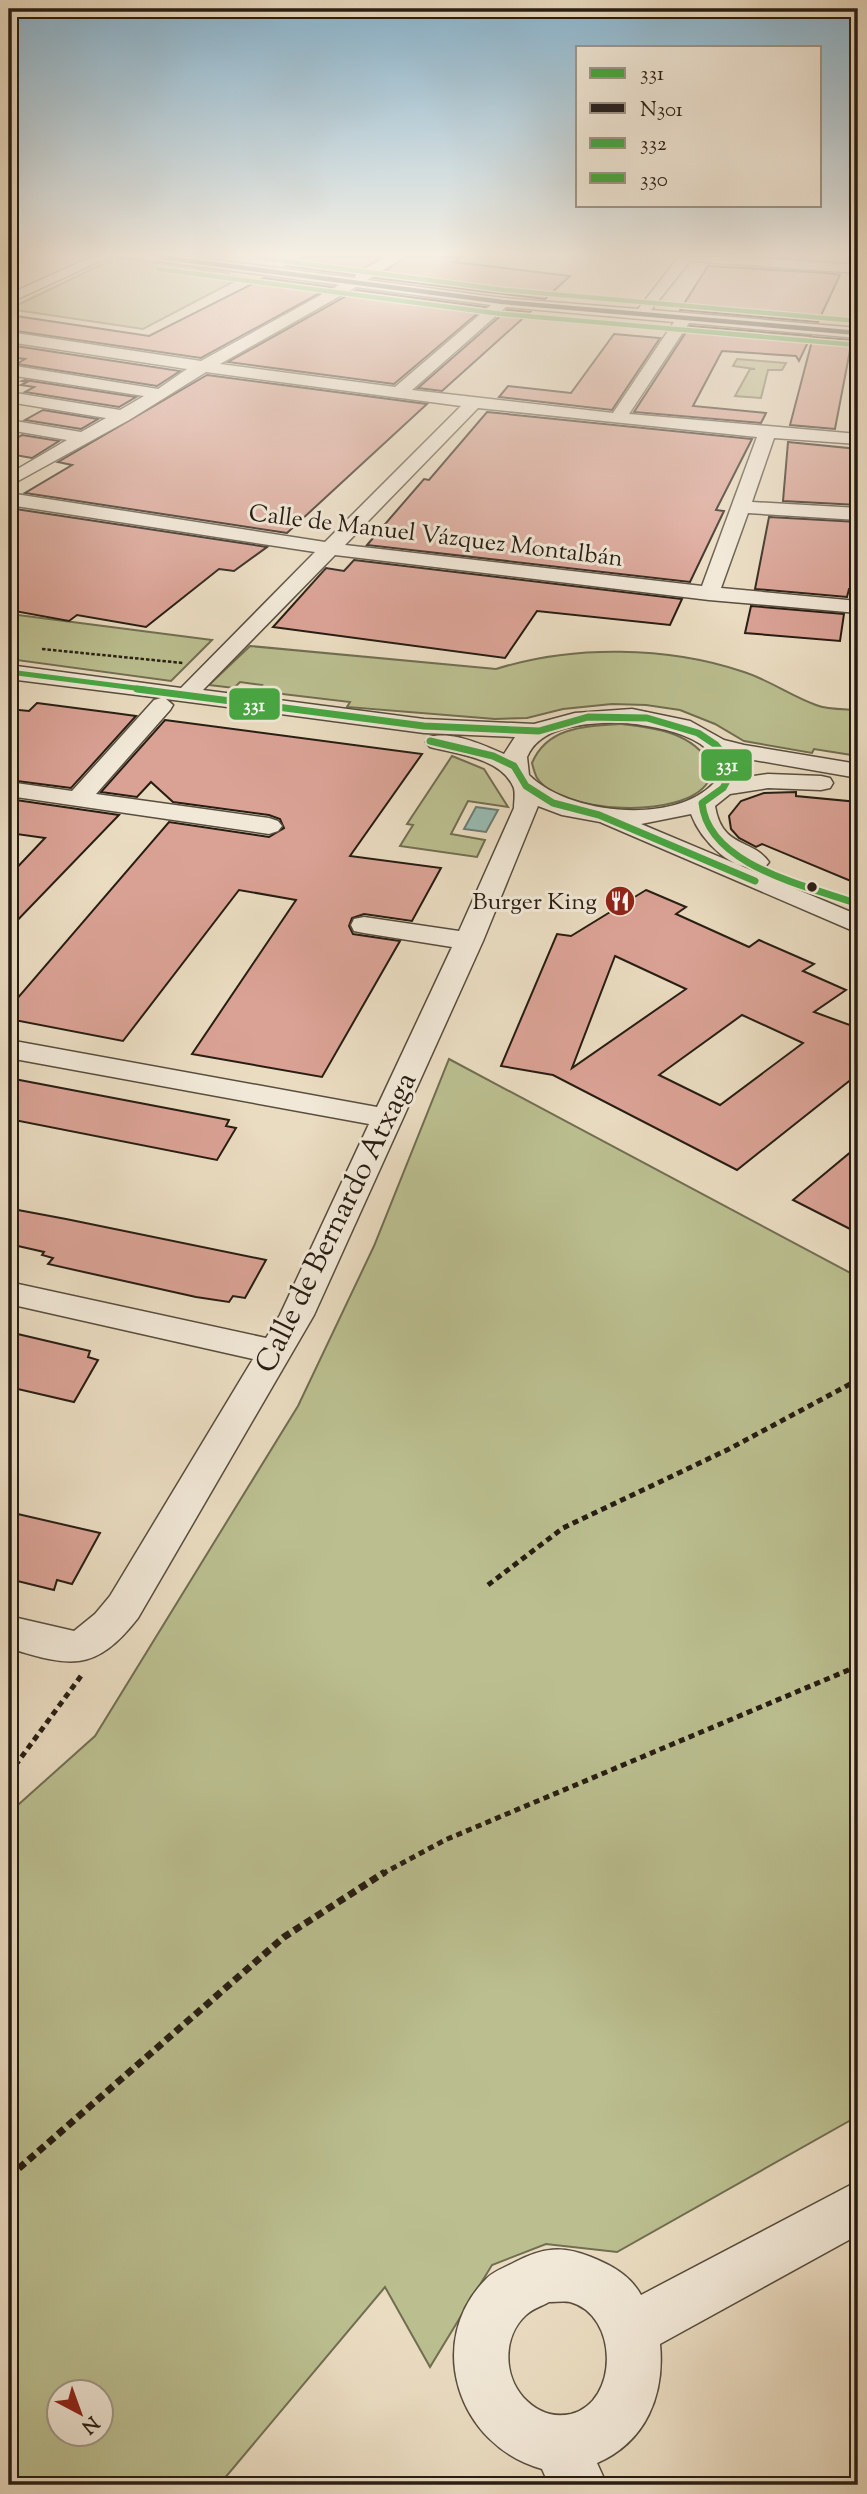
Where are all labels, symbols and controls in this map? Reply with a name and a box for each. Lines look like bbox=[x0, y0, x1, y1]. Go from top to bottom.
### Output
legend bbox=[576, 46, 822, 206]
text: 331 bbox=[640, 60, 664, 90]
text: N301 bbox=[640, 96, 683, 126]
text: 332 bbox=[640, 130, 667, 160]
text: 330 bbox=[640, 166, 668, 196]
street label: Calle de Manuel Vázquez Montalbán bbox=[247, 497, 625, 577]
line badge: 331 bbox=[228, 687, 281, 721]
text: 331 bbox=[243, 693, 265, 720]
line badge: 331 bbox=[700, 748, 753, 782]
text: 331 bbox=[716, 753, 738, 780]
unlabelled marker bbox=[805, 880, 819, 894]
restaurant icon: Burger King bbox=[603, 884, 637, 918]
place label: Burger King bbox=[472, 886, 597, 920]
street label: Calle de Bernardo Atxaga bbox=[246, 1065, 429, 1381]
north arrow bbox=[46, 2378, 116, 2448]
text: N bbox=[75, 2409, 104, 2439]

